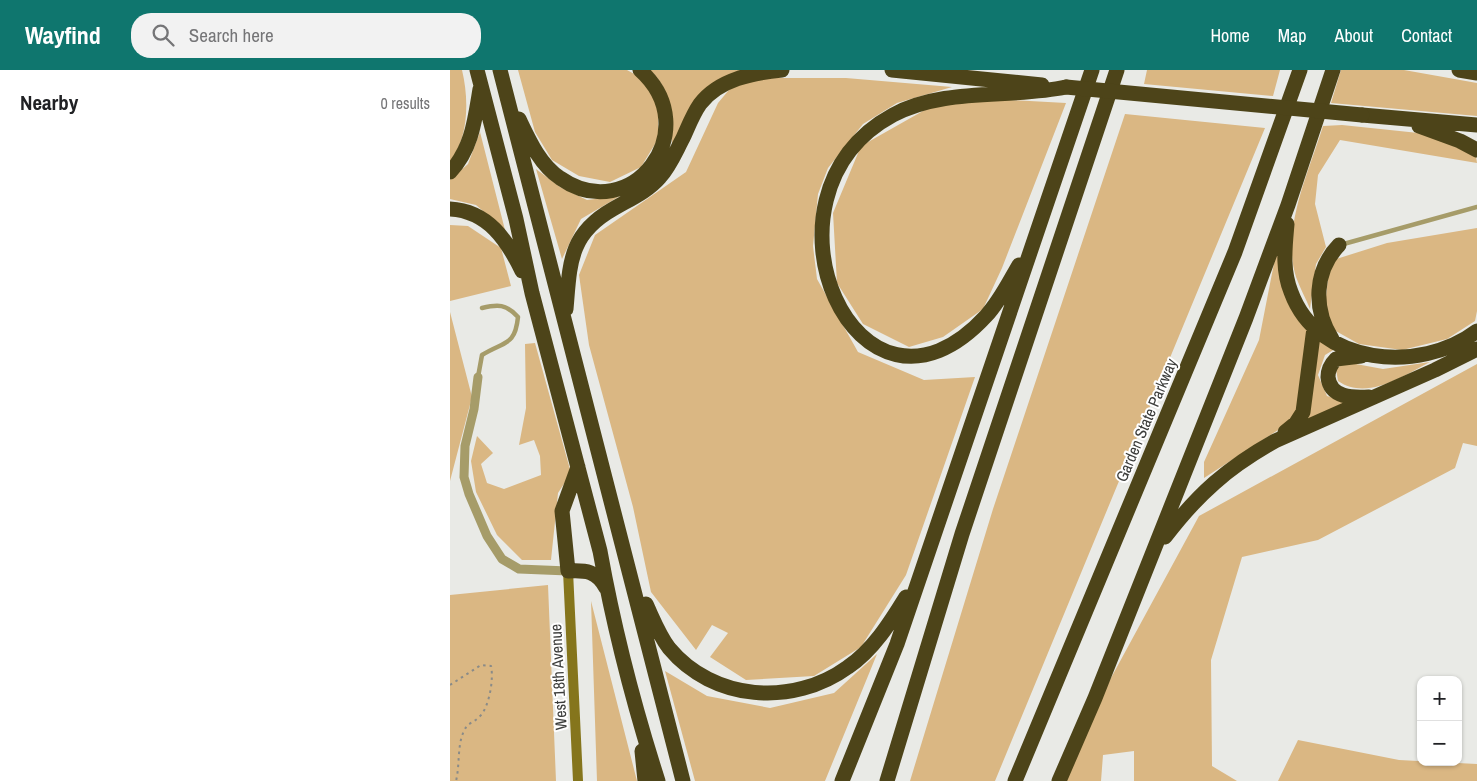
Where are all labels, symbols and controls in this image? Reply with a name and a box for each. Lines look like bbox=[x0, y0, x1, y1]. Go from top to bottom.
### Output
search box bbox=[131, 13, 481, 58]
text: Wayfind bbox=[25, 19, 101, 51]
icon: search bbox=[149, 21, 177, 49]
text: Search here bbox=[189, 22, 274, 48]
text: Home bbox=[1210, 23, 1250, 48]
text: Map bbox=[1278, 23, 1307, 48]
text: About bbox=[1335, 23, 1373, 48]
text: Contact bbox=[1401, 23, 1452, 48]
text: Nearby bbox=[20, 88, 78, 117]
text: 0 results bbox=[380, 92, 430, 114]
street label: Garden State Parkway bbox=[1110, 355, 1182, 485]
street label: West 18th Avenue bbox=[544, 623, 572, 731]
map controls bbox=[1417, 676, 1462, 766]
button: + bbox=[1417, 676, 1462, 721]
button: − bbox=[1417, 721, 1462, 766]

